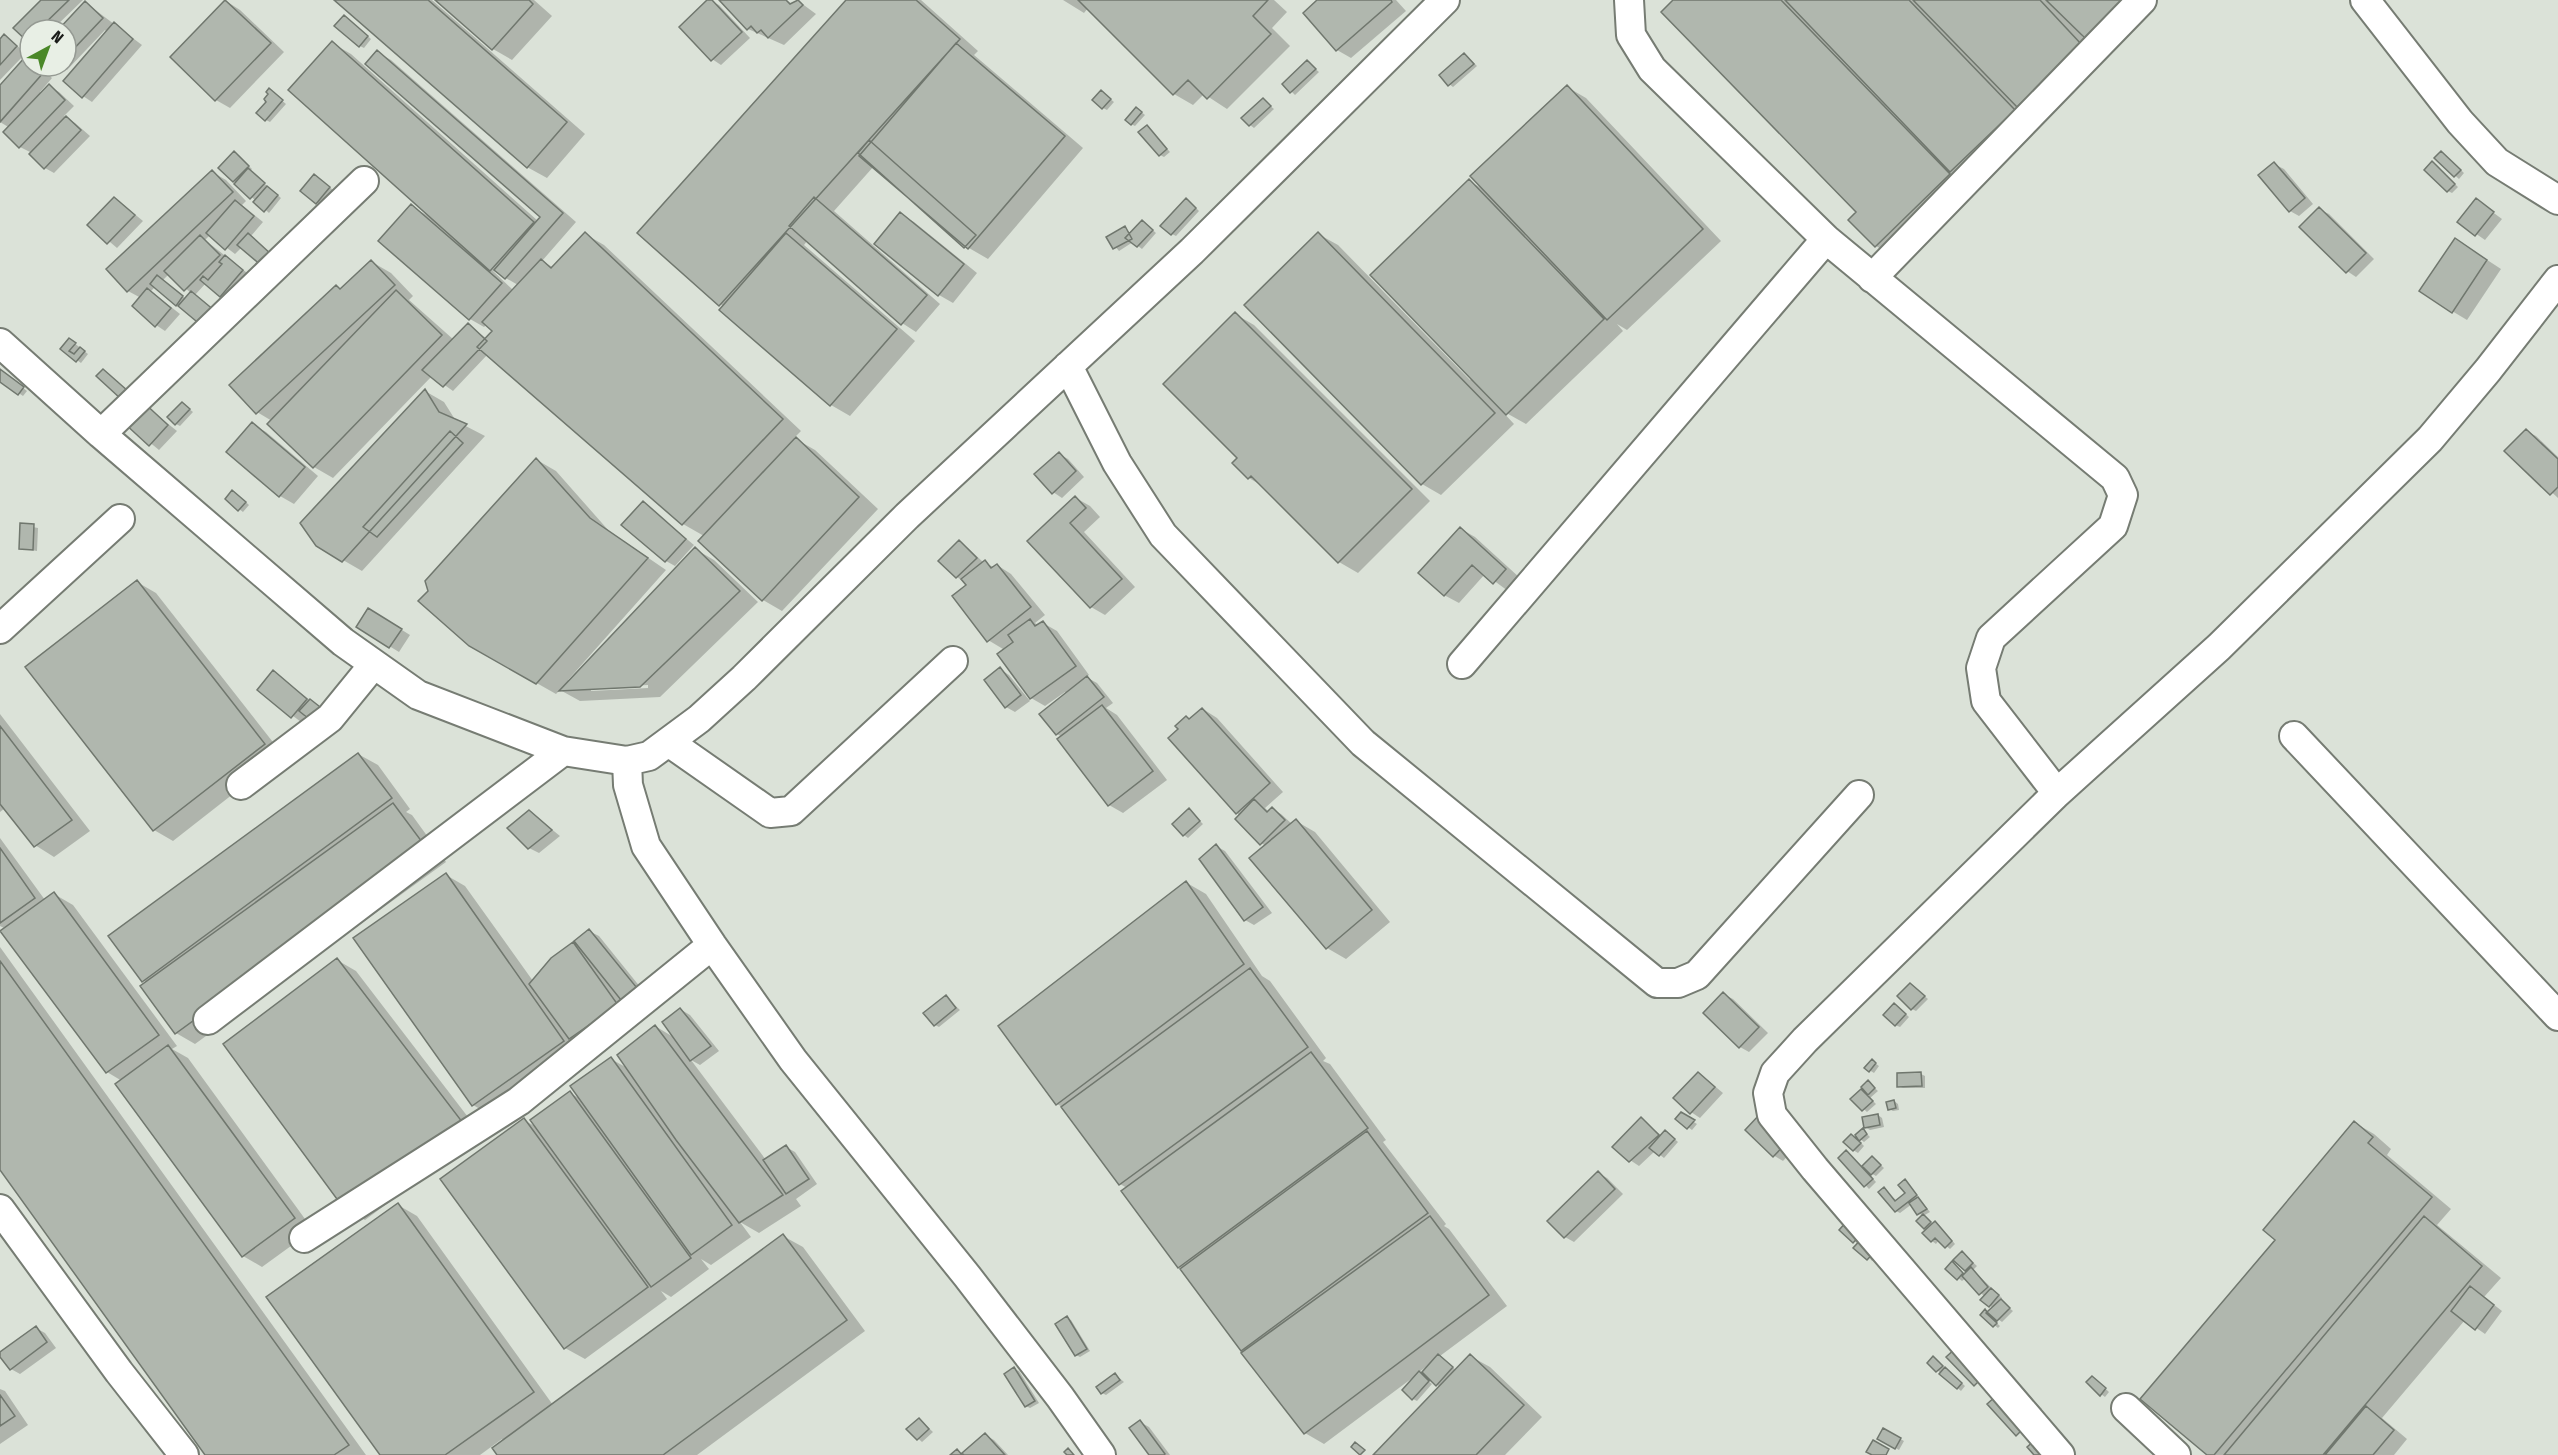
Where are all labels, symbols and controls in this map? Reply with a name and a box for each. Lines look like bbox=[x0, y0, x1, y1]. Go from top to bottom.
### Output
north arrow bbox=[18, 18, 78, 78]
text: N bbox=[48, 27, 67, 47]

